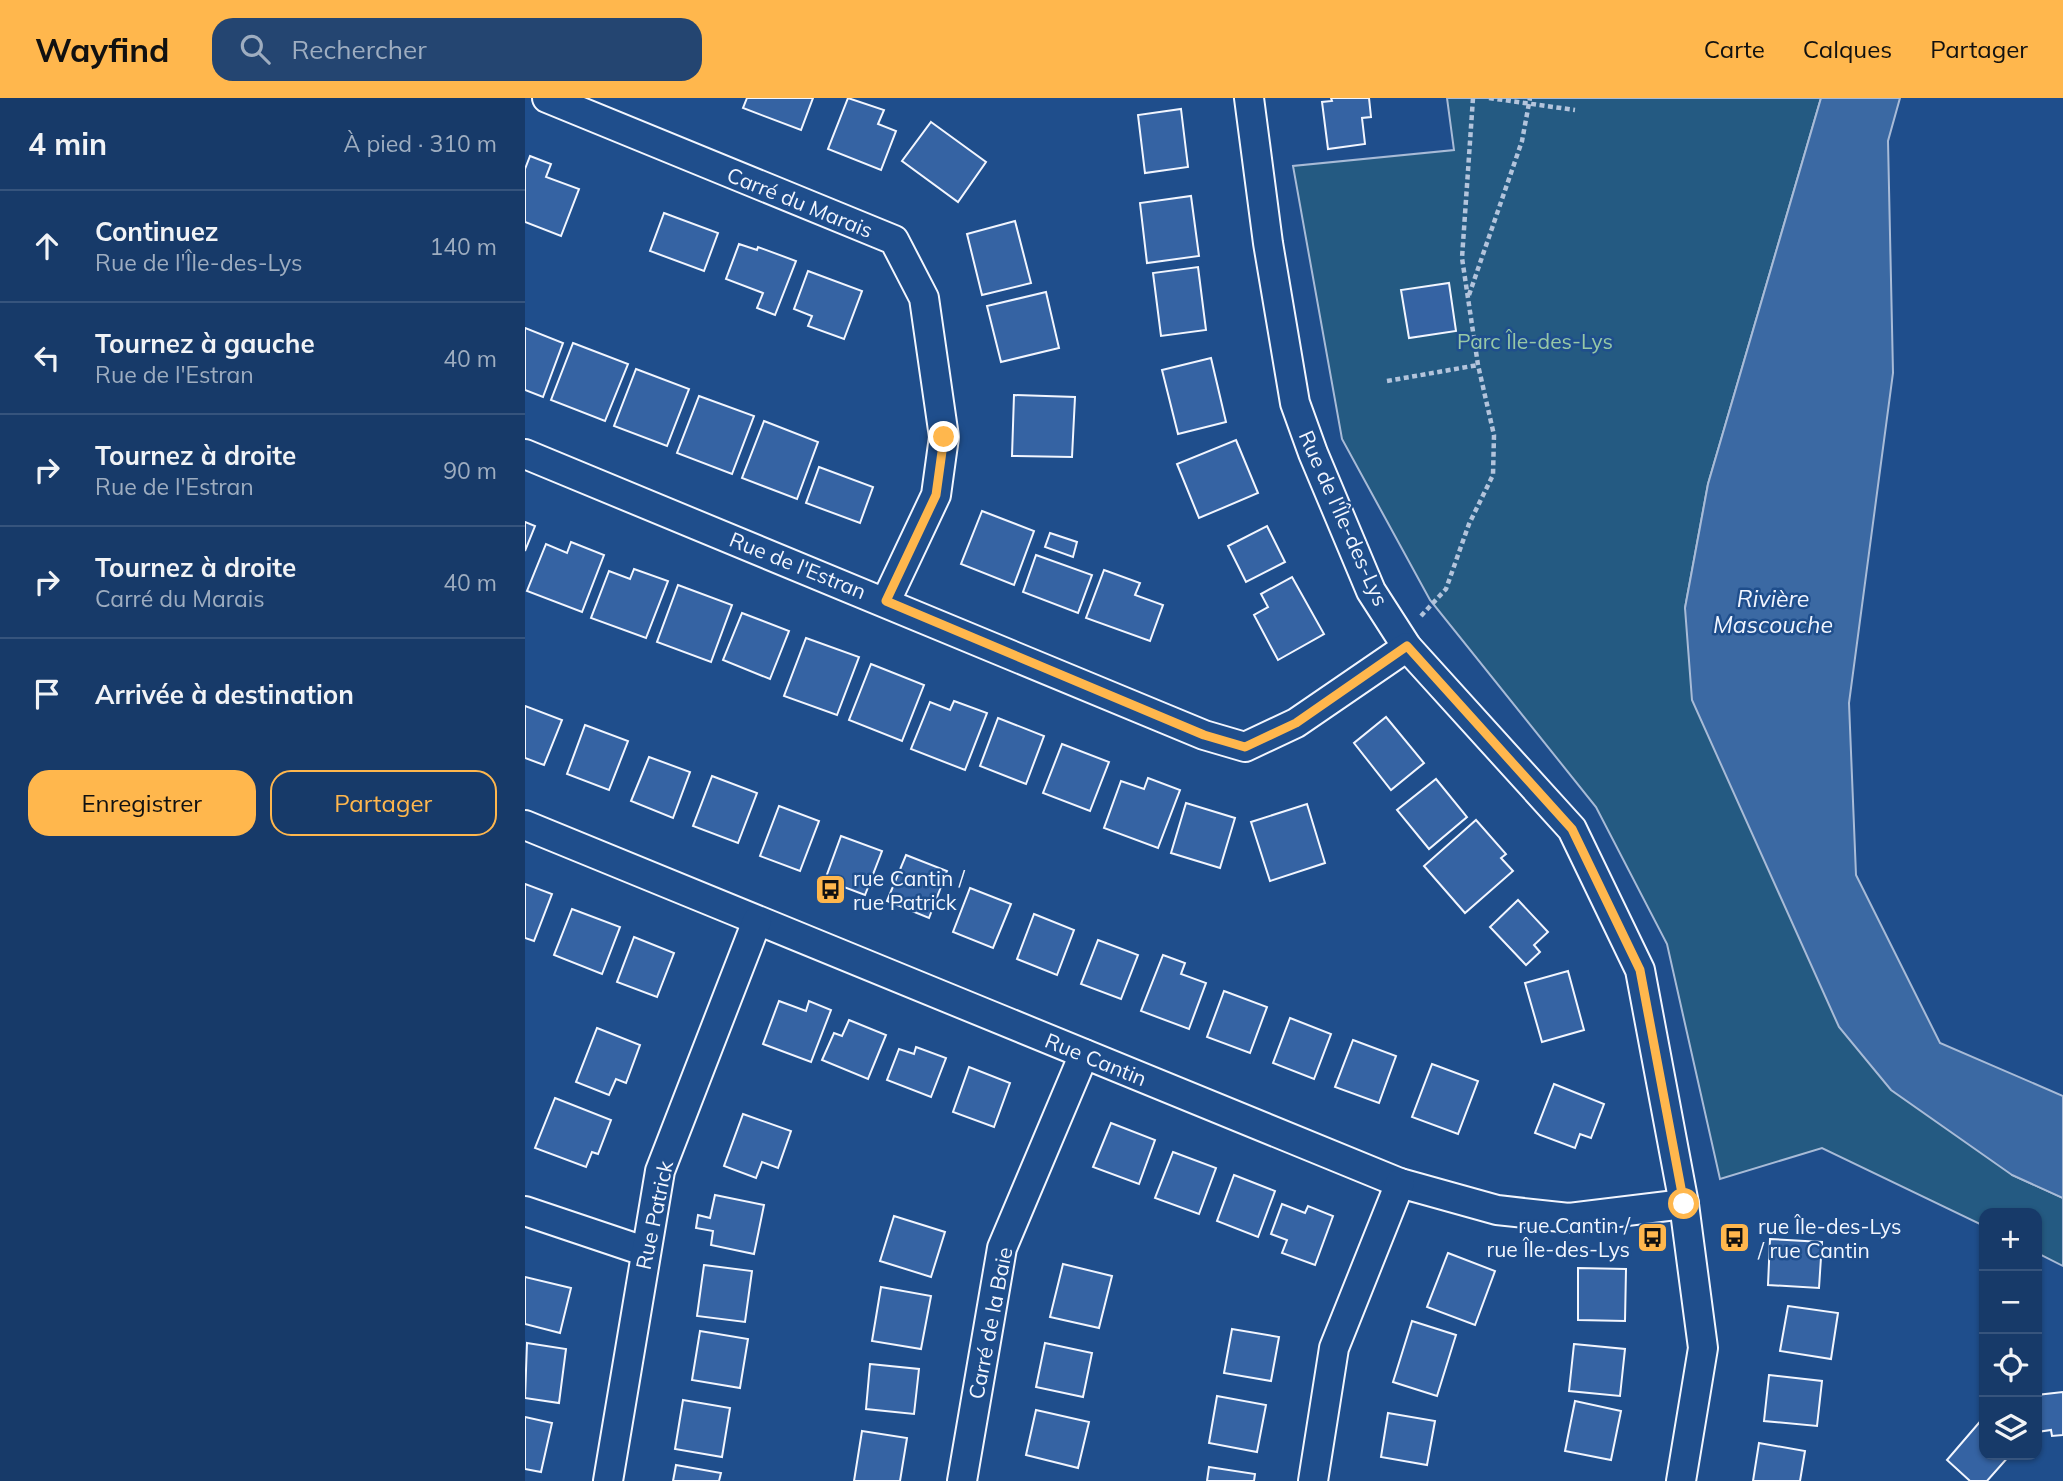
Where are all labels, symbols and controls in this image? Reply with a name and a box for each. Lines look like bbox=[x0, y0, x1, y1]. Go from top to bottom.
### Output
search box bbox=[212, 18, 702, 81]
text: Wayfind bbox=[35, 29, 170, 70]
icon: search bbox=[236, 30, 274, 68]
text: Rechercher bbox=[292, 33, 427, 66]
text: Carte bbox=[1704, 34, 1765, 64]
text: Calques bbox=[1803, 34, 1892, 64]
text: Partager bbox=[1930, 34, 2028, 64]
text: 4 min bbox=[28, 125, 107, 163]
text: À pied · 310 m bbox=[344, 129, 497, 158]
street label: Carré du Marais bbox=[723, 161, 877, 243]
text: Continuez bbox=[95, 215, 219, 248]
icon: ahead bbox=[28, 227, 66, 265]
text: 140 m bbox=[429, 232, 497, 261]
text: Rue de l'Île-des-Lys bbox=[95, 248, 303, 277]
text: Tournez à gauche bbox=[95, 327, 315, 360]
park label: Parc Île-des-Lys bbox=[1457, 328, 1613, 354]
icon: left bbox=[28, 339, 66, 377]
text: 40 m bbox=[443, 344, 497, 373]
text: Rue de l'Estran bbox=[95, 360, 254, 389]
route end bbox=[928, 421, 959, 452]
street label: Rue de l'Île-des-Lys bbox=[1294, 426, 1394, 610]
text: Tournez à droite bbox=[95, 439, 296, 472]
icon: right bbox=[28, 451, 66, 489]
text: 90 m bbox=[443, 456, 497, 485]
text: Rue de l'Estran bbox=[95, 472, 254, 501]
street label: Rue de l'Estran bbox=[726, 526, 870, 604]
text: Tournez à droite bbox=[95, 551, 296, 584]
icon: right bbox=[28, 563, 66, 601]
text: 40 m bbox=[443, 568, 497, 597]
text: Carré du Marais bbox=[95, 584, 265, 613]
water label: Rivière Mascouche bbox=[1713, 584, 1833, 639]
icon: arrive bbox=[28, 675, 66, 713]
text: Arrivée à destination bbox=[95, 678, 354, 711]
button: Enregistrer bbox=[28, 770, 256, 836]
button: Partager bbox=[270, 770, 497, 836]
place label: rue Cantin / rue Patrick bbox=[853, 865, 966, 915]
bus stop icon: rue Cantin / rue Patrick bbox=[813, 873, 847, 907]
street label: Rue Cantin bbox=[1041, 1027, 1151, 1091]
street label: Rue Patrick bbox=[630, 1158, 678, 1272]
route start bbox=[1668, 1188, 1699, 1219]
map controls bbox=[1979, 1208, 2042, 1460]
button: + bbox=[1979, 1208, 2042, 1271]
place label: rue Cantin / rue Île-des-Lys bbox=[1487, 1212, 1631, 1262]
place label: rue Île-des-Lys / rue Cantin bbox=[1757, 1213, 1901, 1263]
bus stop icon: rue Cantin / rue Île-des-Lys bbox=[1636, 1220, 1670, 1254]
bus stop icon: rue Île-des-Lys / rue Cantin bbox=[1718, 1221, 1752, 1255]
street label: Carré de la Baie bbox=[962, 1245, 1018, 1401]
button: − bbox=[1979, 1271, 2042, 1334]
button: locate bbox=[1979, 1334, 2042, 1397]
button: layers bbox=[1979, 1397, 2042, 1460]

